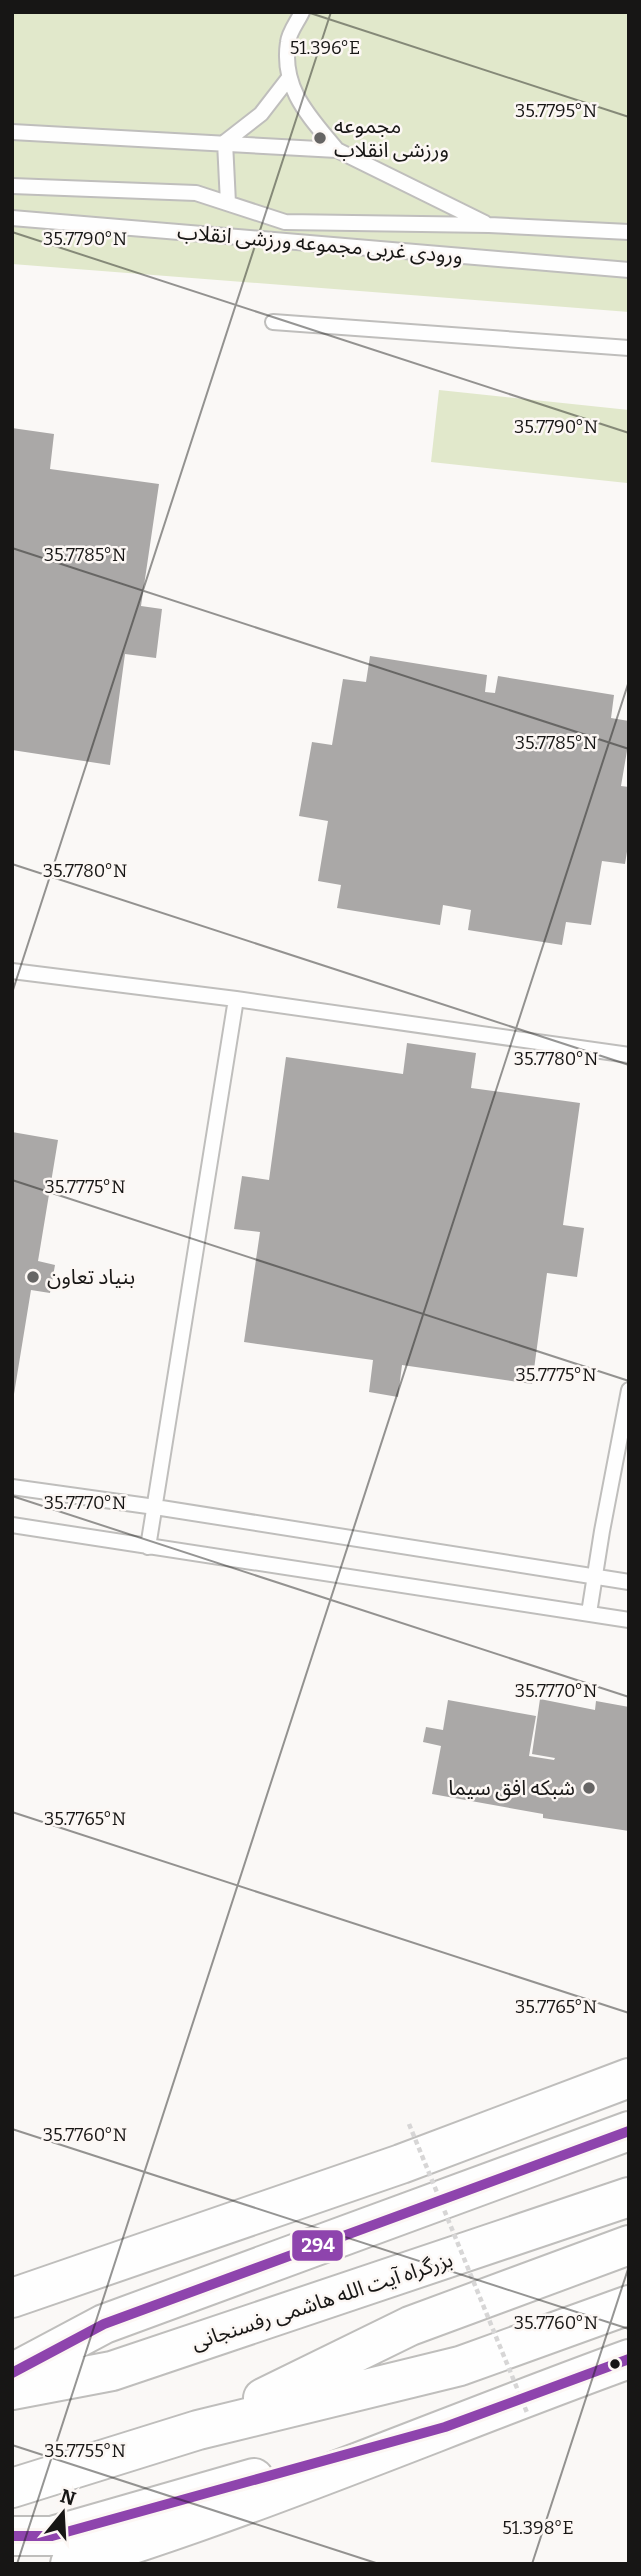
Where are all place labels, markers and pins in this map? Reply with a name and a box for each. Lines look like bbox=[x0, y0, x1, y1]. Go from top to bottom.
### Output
place label: مجموعه ورزشی انقلاب bbox=[334, 113, 449, 163]
marker: مجموعه ورزشی انقلاب bbox=[312, 130, 328, 146]
place label: بنیاد تعاون bbox=[47, 1264, 135, 1290]
marker: بنیاد تعاون bbox=[25, 1269, 41, 1285]
place label: شبکه افق سیما bbox=[448, 1775, 575, 1801]
marker: شبکه افق سیما bbox=[581, 1780, 597, 1796]
unlabelled marker bbox=[608, 2357, 622, 2371]

